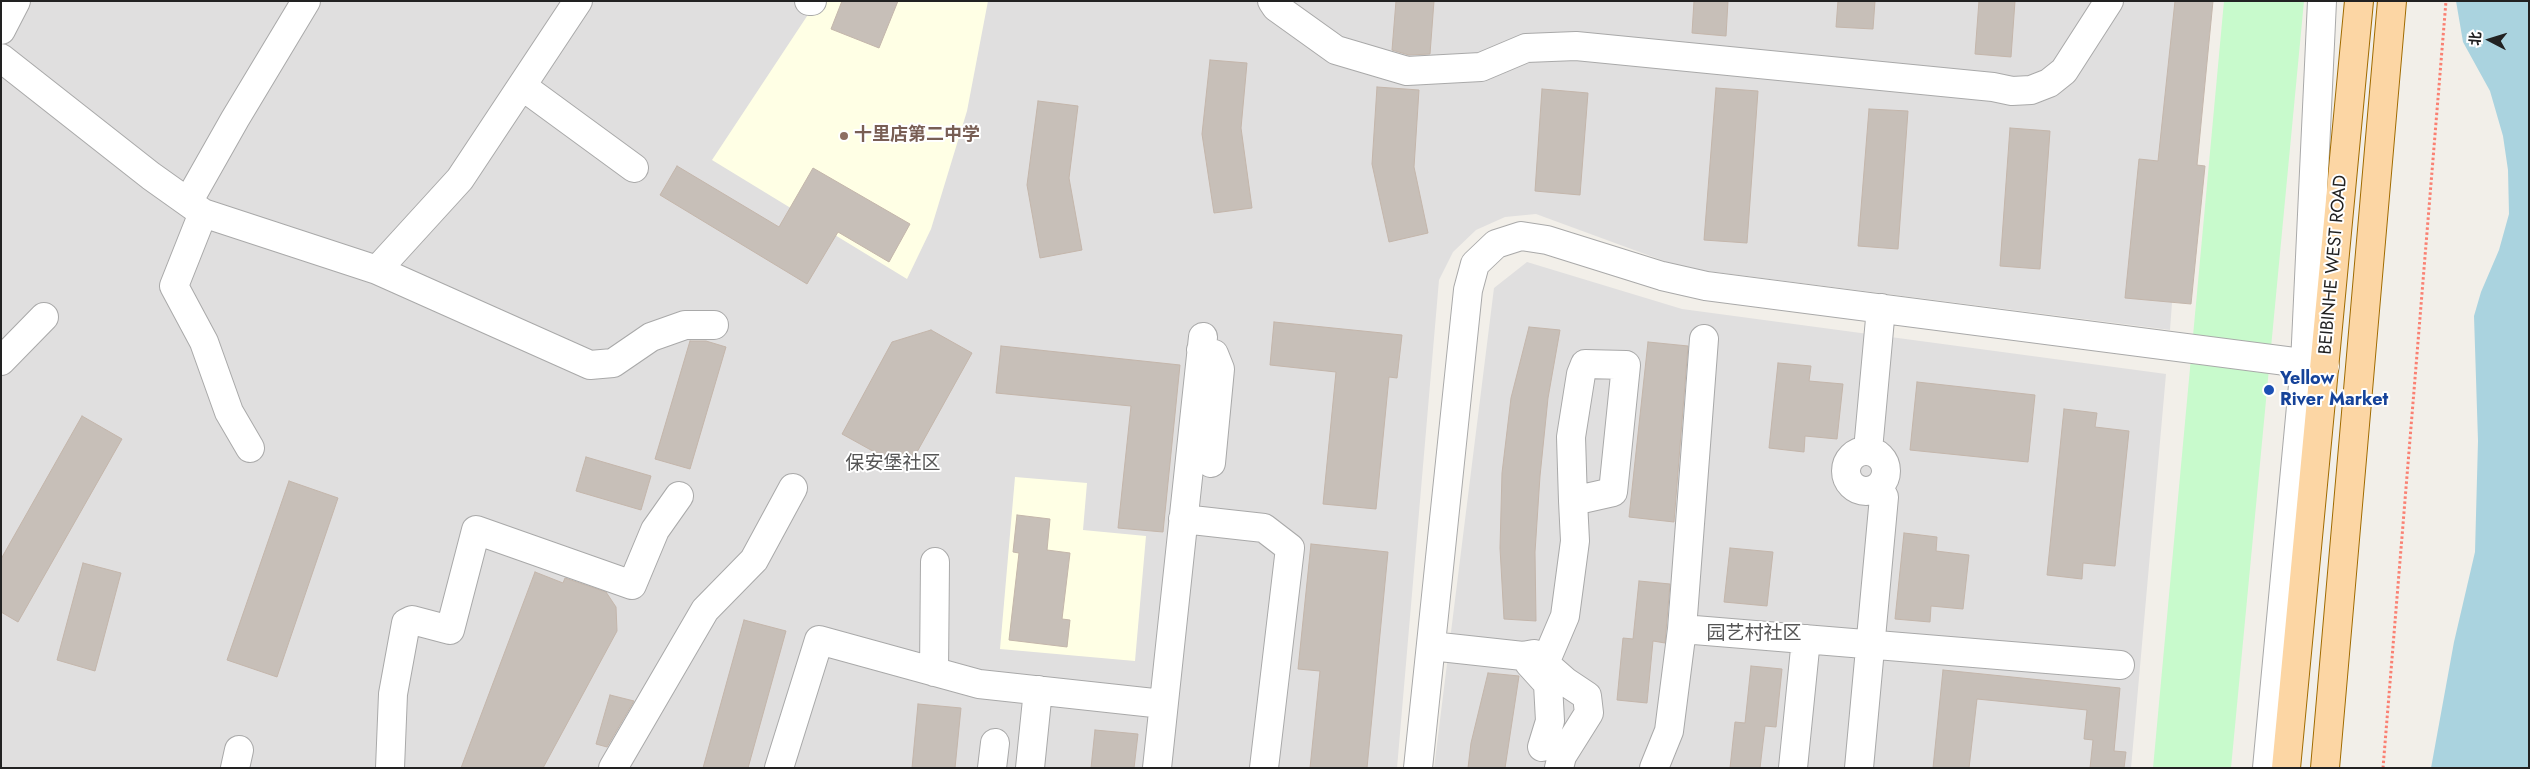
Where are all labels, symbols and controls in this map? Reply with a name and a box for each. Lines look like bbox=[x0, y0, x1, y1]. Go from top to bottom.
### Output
north arrow bbox=[2465, 15, 2515, 65]
text: 北 bbox=[2464, 31, 2486, 47]
place label: 十里店第二中学 bbox=[854, 125, 980, 147]
marker: 十里店第二中学 bbox=[838, 130, 850, 142]
street label: BEIBINHE WEST ROAD bbox=[2315, 174, 2353, 356]
place label: Yellow River Market bbox=[2280, 369, 2388, 412]
marker: Yellow River Market bbox=[2262, 383, 2276, 397]
district label: 保安堡社区 bbox=[846, 453, 940, 475]
district label: 园艺村社区 bbox=[1707, 623, 1801, 645]

